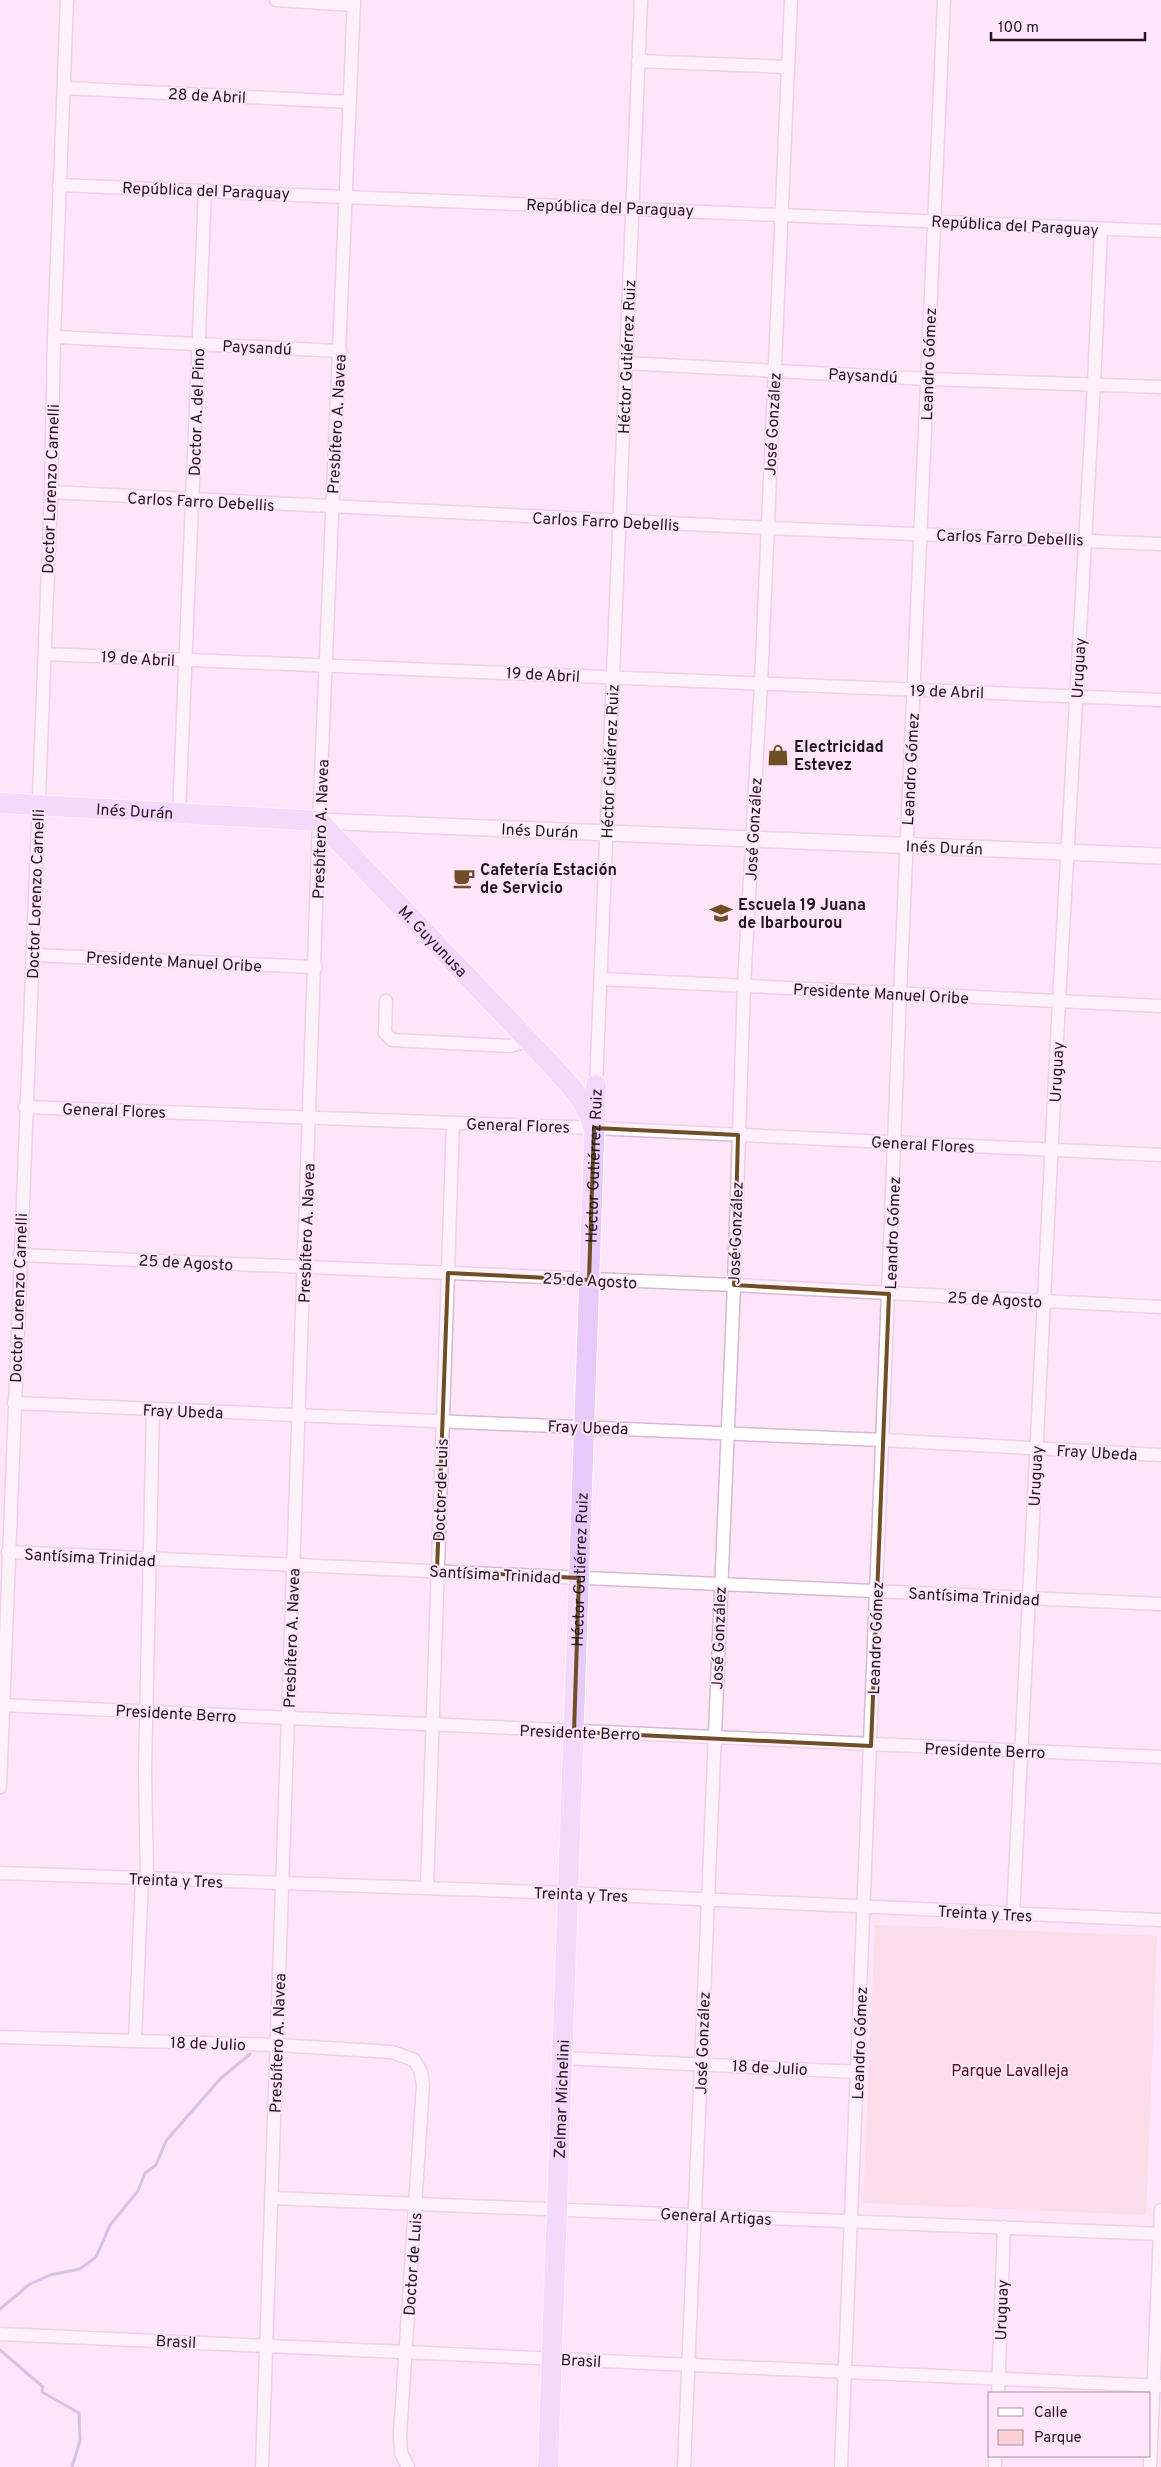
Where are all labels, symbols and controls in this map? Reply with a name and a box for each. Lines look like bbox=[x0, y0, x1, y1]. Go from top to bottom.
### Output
scale bar bbox=[991, 10, 1145, 42]
text: 100 m bbox=[998, 19, 1039, 38]
street label: 28 de Abril bbox=[167, 85, 246, 109]
street label: República del Paraguay bbox=[122, 179, 290, 205]
street label: República del Paraguay bbox=[526, 196, 694, 222]
street label: República del Paraguay bbox=[931, 213, 1099, 241]
street label: Héctor Gutiérrez Ruiz bbox=[615, 279, 641, 434]
street label: Leandro Gómez bbox=[918, 307, 942, 421]
street label: Paysandú bbox=[222, 337, 292, 361]
street label: Doctor A. del Pino bbox=[186, 348, 210, 476]
street label: Presbítero A. Navea bbox=[324, 354, 352, 495]
street label: Paysandú bbox=[828, 365, 898, 389]
street label: José González bbox=[761, 372, 787, 476]
street label: Doctor Lorenzo Carnelli bbox=[39, 404, 65, 574]
street label: Carlos Farro Debellis bbox=[127, 489, 275, 517]
street label: Carlos Farro Debellis bbox=[532, 509, 680, 537]
street label: Carlos Farro Debellis bbox=[936, 526, 1084, 552]
street label: Uruguay bbox=[1068, 637, 1092, 699]
street label: 19 de Abril bbox=[100, 648, 175, 672]
street label: 19 de Abril bbox=[505, 664, 580, 688]
street label: 19 de Abril bbox=[910, 682, 984, 704]
street label: Héctor Gutiérrez Ruiz bbox=[598, 684, 625, 839]
street label: Leandro Gómez bbox=[899, 712, 925, 826]
place label: Electricidad Estevez bbox=[794, 738, 884, 776]
shop icon: Electricidad Estevez bbox=[765, 742, 791, 768]
street label: Presbítero A. Navea bbox=[310, 759, 334, 899]
street label: José González bbox=[742, 777, 768, 881]
street label: Inés Durán bbox=[95, 800, 174, 825]
street label: Doctor Lorenzo Carnelli bbox=[24, 809, 50, 979]
street label: Inés Durán bbox=[501, 821, 579, 844]
street label: Inés Durán bbox=[905, 837, 983, 861]
place label: Cafetería Estación de Servicio bbox=[480, 861, 617, 899]
cafe icon: Cafetería Estación de Servicio bbox=[451, 865, 477, 891]
place label: Escuela 19 Juana de Ibarbourou bbox=[738, 896, 866, 934]
school or university icon: Escuela 19 Juana de Ibarbourou bbox=[708, 900, 734, 926]
street label: M. Guyunusa bbox=[393, 902, 471, 982]
street label: Presidente Manuel Oribe bbox=[85, 948, 262, 978]
street label: Presidente Manuel Oribe bbox=[792, 980, 969, 1010]
street label: Uruguay bbox=[1046, 1041, 1070, 1103]
street label: Héctor Gutiérrez Ruiz bbox=[583, 1088, 608, 1244]
street label: General Flores bbox=[62, 1100, 166, 1124]
street label: General Flores bbox=[466, 1115, 570, 1139]
street label: General Flores bbox=[871, 1133, 975, 1159]
street label: Presbítero A. Navea bbox=[296, 1163, 320, 1303]
street label: Leandro Gómez bbox=[882, 1176, 906, 1290]
street label: José González bbox=[725, 1181, 749, 1285]
street label: Doctor Lorenzo Carnelli bbox=[7, 1213, 33, 1383]
street label: 25 de Agosto bbox=[138, 1252, 234, 1276]
street label: 25 de Agosto bbox=[542, 1270, 638, 1294]
street label: 25 de Agosto bbox=[947, 1289, 1043, 1313]
street label: Fray Ubeda bbox=[142, 1402, 224, 1424]
street label: Fray Ubeda bbox=[547, 1418, 629, 1440]
street label: Doctor de Luis bbox=[430, 1438, 454, 1542]
street label: Fray Ubeda bbox=[1056, 1442, 1138, 1466]
street label: Uruguay bbox=[1025, 1445, 1049, 1507]
street label: Héctor Gutiérrez Ruiz bbox=[568, 1492, 594, 1647]
street label: Santísima Trinidad bbox=[24, 1546, 156, 1572]
street label: Santísima Trinidad bbox=[429, 1563, 561, 1589]
street label: Presbítero A. Navea bbox=[281, 1568, 305, 1708]
street label: Leandro Gómez bbox=[865, 1581, 889, 1695]
street label: Santísima Trinidad bbox=[908, 1585, 1040, 1611]
street label: José González bbox=[708, 1586, 732, 1690]
street label: Presidente Berro bbox=[115, 1702, 237, 1728]
street label: Presidente Berro bbox=[519, 1722, 641, 1746]
street label: Presidente Berro bbox=[924, 1740, 1046, 1764]
street label: Treinta y Tres bbox=[128, 1870, 224, 1894]
street label: Treinta y Tres bbox=[533, 1884, 629, 1908]
street label: Treinta y Tres bbox=[937, 1903, 1033, 1927]
street label: Presbítero A. Navea bbox=[267, 1973, 291, 2113]
street label: Leandro Gómez bbox=[849, 1986, 873, 2100]
street label: José González bbox=[692, 1991, 716, 2095]
street label: 18 de Julio bbox=[170, 2034, 246, 2056]
street label: Zelmar Michelini bbox=[551, 2039, 575, 2159]
street label: 18 de Julio bbox=[732, 2057, 808, 2081]
park label: Parque Lavalleja bbox=[951, 2062, 1069, 2082]
street label: General Artigas bbox=[660, 2205, 772, 2231]
street label: Doctor de Luis bbox=[400, 2212, 428, 2316]
street label: Uruguay bbox=[992, 2279, 1014, 2341]
street label: Brasil bbox=[155, 2332, 197, 2354]
street label: Brasil bbox=[560, 2351, 602, 2373]
legend bbox=[988, 2392, 1151, 2457]
text: Calle bbox=[1034, 2404, 1068, 2423]
text: Parque bbox=[1034, 2429, 1082, 2448]

